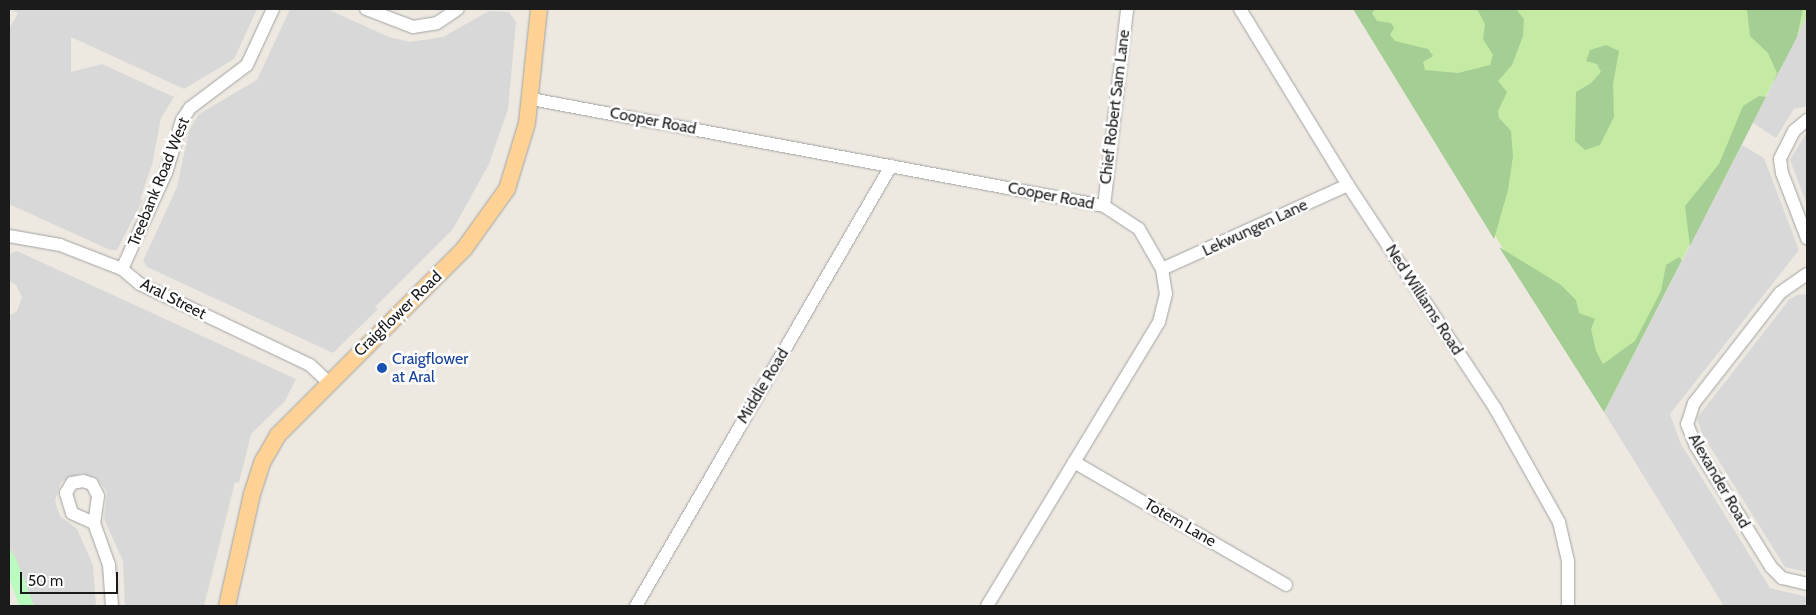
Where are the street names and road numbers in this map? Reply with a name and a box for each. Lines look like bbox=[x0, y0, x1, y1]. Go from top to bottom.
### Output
street label: Chief Robert Sam Lane bbox=[1096, 29, 1134, 185]
street label: Cooper Road bbox=[608, 103, 698, 139]
street label: Treebank Road West bbox=[124, 115, 194, 249]
street label: Cooper Road bbox=[1006, 178, 1096, 214]
street label: Lekwungen Lane bbox=[1199, 195, 1311, 261]
street label: Ned Williams Road bbox=[1381, 241, 1467, 359]
street label: Craigflower Road bbox=[350, 267, 446, 361]
street label: Aral Street bbox=[137, 274, 209, 324]
street label: Middle Road bbox=[733, 345, 793, 427]
street label: Alexander Road bbox=[1684, 430, 1754, 532]
street label: Totem Lane bbox=[1141, 495, 1219, 551]

